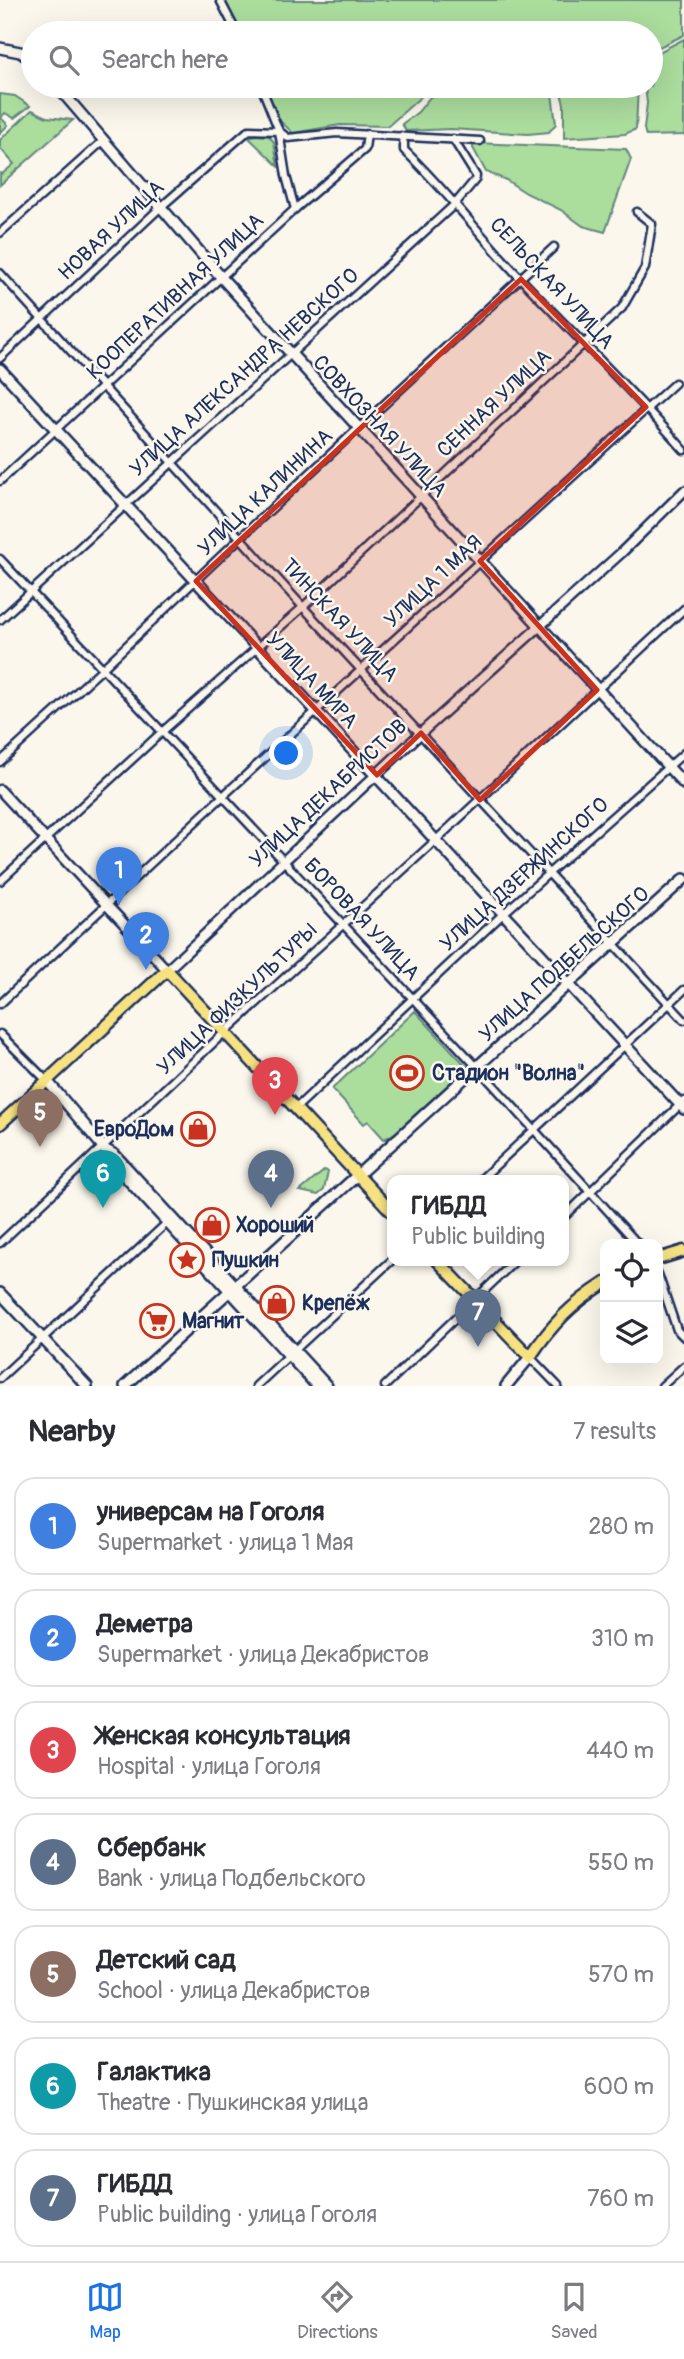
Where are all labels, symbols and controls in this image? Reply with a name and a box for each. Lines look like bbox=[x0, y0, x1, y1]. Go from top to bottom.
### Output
search box bbox=[21, 21, 663, 98]
icon: search bbox=[45, 41, 83, 79]
text: Search here bbox=[101, 44, 228, 76]
street label: НОВАЯ УЛИЦА bbox=[53, 174, 170, 286]
street label: КООПЕРАТИВНАЯ УЛИЦА bbox=[81, 207, 270, 386]
street label: СЕЛЬСКАЯ УЛИЦА bbox=[484, 212, 620, 355]
street label: УЛИЦА АЛЕКСАНДРА НЕВСКОГО bbox=[124, 262, 365, 482]
street label: СЕННАЯ УЛИЦА bbox=[431, 343, 557, 463]
street label: СОВХОЗНАЯ УЛИЦА bbox=[307, 349, 453, 503]
street label: УЛИЦА КАЛИНИНА bbox=[192, 423, 338, 562]
street label: УЛИЦА 1 МАЯ bbox=[379, 529, 488, 634]
street label: ТИНСКАЯ УЛИЦА bbox=[275, 553, 404, 688]
street label: УЛИЦА МИРА bbox=[260, 626, 363, 734]
street label: УЛИЦА ДЕКАБРИСТОВ bbox=[244, 713, 413, 873]
your location bbox=[269, 736, 303, 770]
street label: УЛИЦА ДЗЕРЖИНСКОГО bbox=[434, 791, 614, 957]
pin: 1 bbox=[96, 847, 142, 905]
street label: БОРОВАЯ УЛИЦА bbox=[298, 852, 425, 986]
street label: УЛИЦА ПОДБЕЛЬСКОГО bbox=[474, 881, 655, 1048]
pin: 2 bbox=[123, 912, 169, 970]
street label: УЛИЦА ФИЗКУЛЬТУРЫ bbox=[151, 918, 323, 1081]
sports icon: Стадион "Волна" bbox=[388, 1054, 426, 1092]
pin: 3 bbox=[252, 1057, 298, 1115]
place label: Стадион "Волна" bbox=[432, 1060, 585, 1087]
pin: 5 bbox=[17, 1089, 63, 1147]
shop icon: ЕвроДом bbox=[179, 1110, 217, 1148]
place label: ЕвроДом bbox=[94, 1116, 174, 1143]
pin: 6 bbox=[80, 1150, 126, 1208]
pin: 4 bbox=[248, 1150, 294, 1208]
popup bbox=[387, 1175, 569, 1266]
text: ГИБДД bbox=[411, 1190, 486, 1222]
shop icon: Хороший bbox=[193, 1206, 231, 1244]
place label: Хороший bbox=[236, 1212, 314, 1239]
text: Public building bbox=[411, 1222, 545, 1251]
map controls bbox=[600, 1239, 663, 1365]
button: locate bbox=[600, 1239, 663, 1302]
place icon: Пушкин bbox=[168, 1241, 206, 1279]
place label: Пушкин bbox=[212, 1247, 279, 1274]
shop icon: Крепёж bbox=[258, 1284, 296, 1322]
pin: 7 bbox=[455, 1289, 501, 1347]
place label: Крепёж bbox=[302, 1290, 370, 1317]
supermarket icon: Магнит bbox=[138, 1302, 176, 1340]
button: layers bbox=[600, 1302, 663, 1365]
place label: Магнит bbox=[182, 1308, 245, 1335]
text: Nearby bbox=[28, 1413, 115, 1450]
text: 7 results bbox=[573, 1417, 656, 1446]
text: универсам на Гоголя bbox=[97, 1496, 324, 1528]
text: 1 bbox=[49, 1512, 58, 1541]
text: 280 m bbox=[588, 1512, 654, 1541]
text: Supermarket · улица 1 Мая bbox=[97, 1528, 354, 1557]
text: Деметра bbox=[97, 1608, 193, 1640]
text: 2 bbox=[47, 1624, 59, 1653]
text: 310 m bbox=[591, 1624, 654, 1653]
text: Supermarket · улица Декабристов bbox=[97, 1640, 429, 1669]
text: Женская консультация bbox=[97, 1720, 350, 1752]
text: 3 bbox=[47, 1736, 59, 1765]
text: 440 m bbox=[586, 1736, 654, 1765]
text: Hospital · улица Гоголя bbox=[97, 1752, 321, 1781]
text: Сбербанк bbox=[97, 1832, 206, 1864]
text: 4 bbox=[46, 1848, 60, 1877]
text: 550 m bbox=[588, 1848, 654, 1877]
text: Bank · улица Подбельского bbox=[97, 1864, 366, 1893]
text: Детский сад bbox=[97, 1944, 236, 1976]
text: 5 bbox=[47, 1960, 59, 1989]
text: 570 m bbox=[588, 1960, 654, 1989]
text: School · улица Декабристов bbox=[97, 1976, 370, 2005]
text: Галактика bbox=[97, 2056, 211, 2088]
text: 6 bbox=[46, 2072, 60, 2101]
text: 600 m bbox=[584, 2072, 654, 2101]
text: Theatre · Пушкинская улица bbox=[97, 2088, 368, 2117]
text: ГИБДД bbox=[97, 2168, 172, 2200]
text: 7 bbox=[47, 2184, 59, 2213]
text: 760 m bbox=[587, 2184, 654, 2213]
text: Public building · улица Гоголя bbox=[97, 2200, 377, 2229]
tab: Map bbox=[86, 2278, 124, 2344]
tab: Directions bbox=[297, 2278, 378, 2344]
tab: Saved bbox=[550, 2278, 598, 2344]

